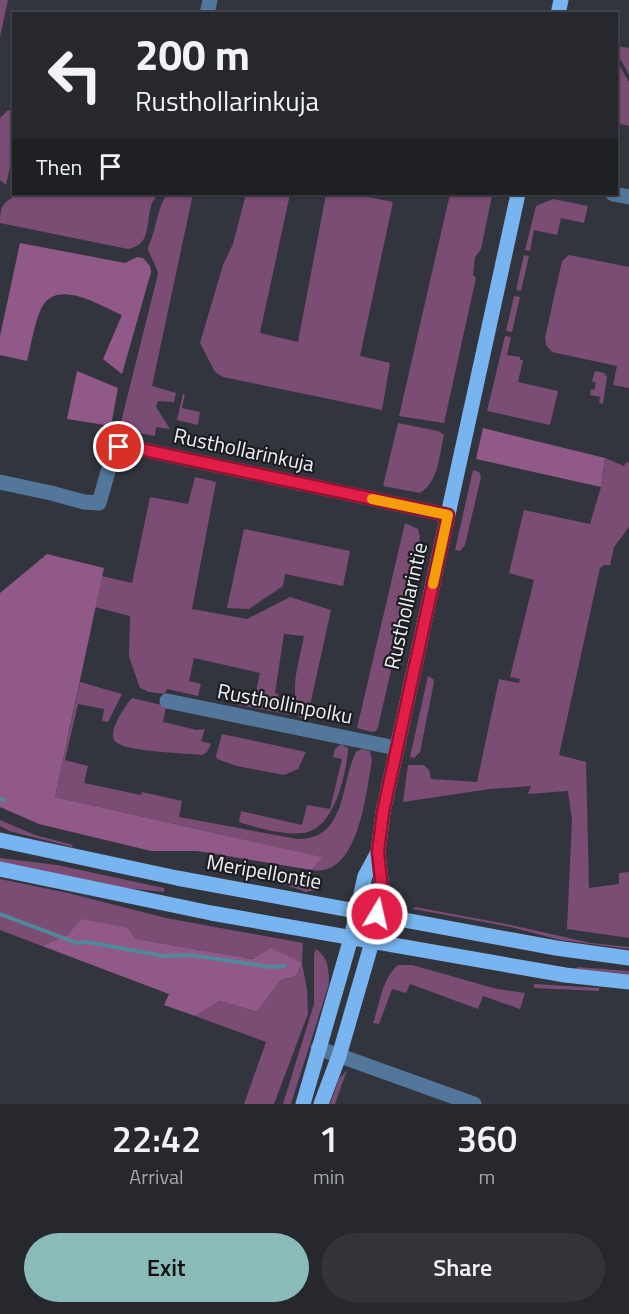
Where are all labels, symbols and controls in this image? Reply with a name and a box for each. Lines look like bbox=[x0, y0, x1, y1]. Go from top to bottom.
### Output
text: 200 m bbox=[135, 22, 250, 86]
icon: left bbox=[36, 36, 114, 114]
text: Rusthollarinkuja bbox=[135, 80, 319, 121]
text: Then bbox=[36, 150, 82, 184]
icon: arrive bbox=[94, 150, 127, 183]
street label: Rusthollarinkuja bbox=[171, 418, 318, 480]
pin bbox=[93, 421, 144, 472]
icon: arrive bbox=[102, 430, 135, 463]
street label: Rusthollarintie bbox=[375, 539, 435, 672]
street label: Rusthollinpolku bbox=[215, 674, 356, 732]
street label: Meripellontie bbox=[204, 845, 324, 897]
position arrow bbox=[345, 882, 409, 946]
text: 22:42 bbox=[112, 1111, 201, 1166]
text: 1 bbox=[319, 1111, 339, 1166]
text: 360 bbox=[457, 1111, 517, 1166]
text: Arrival bbox=[129, 1161, 184, 1192]
text: min bbox=[313, 1161, 345, 1192]
text: m bbox=[479, 1161, 495, 1192]
button: Exit bbox=[24, 1233, 309, 1302]
button: Share bbox=[321, 1233, 605, 1302]

